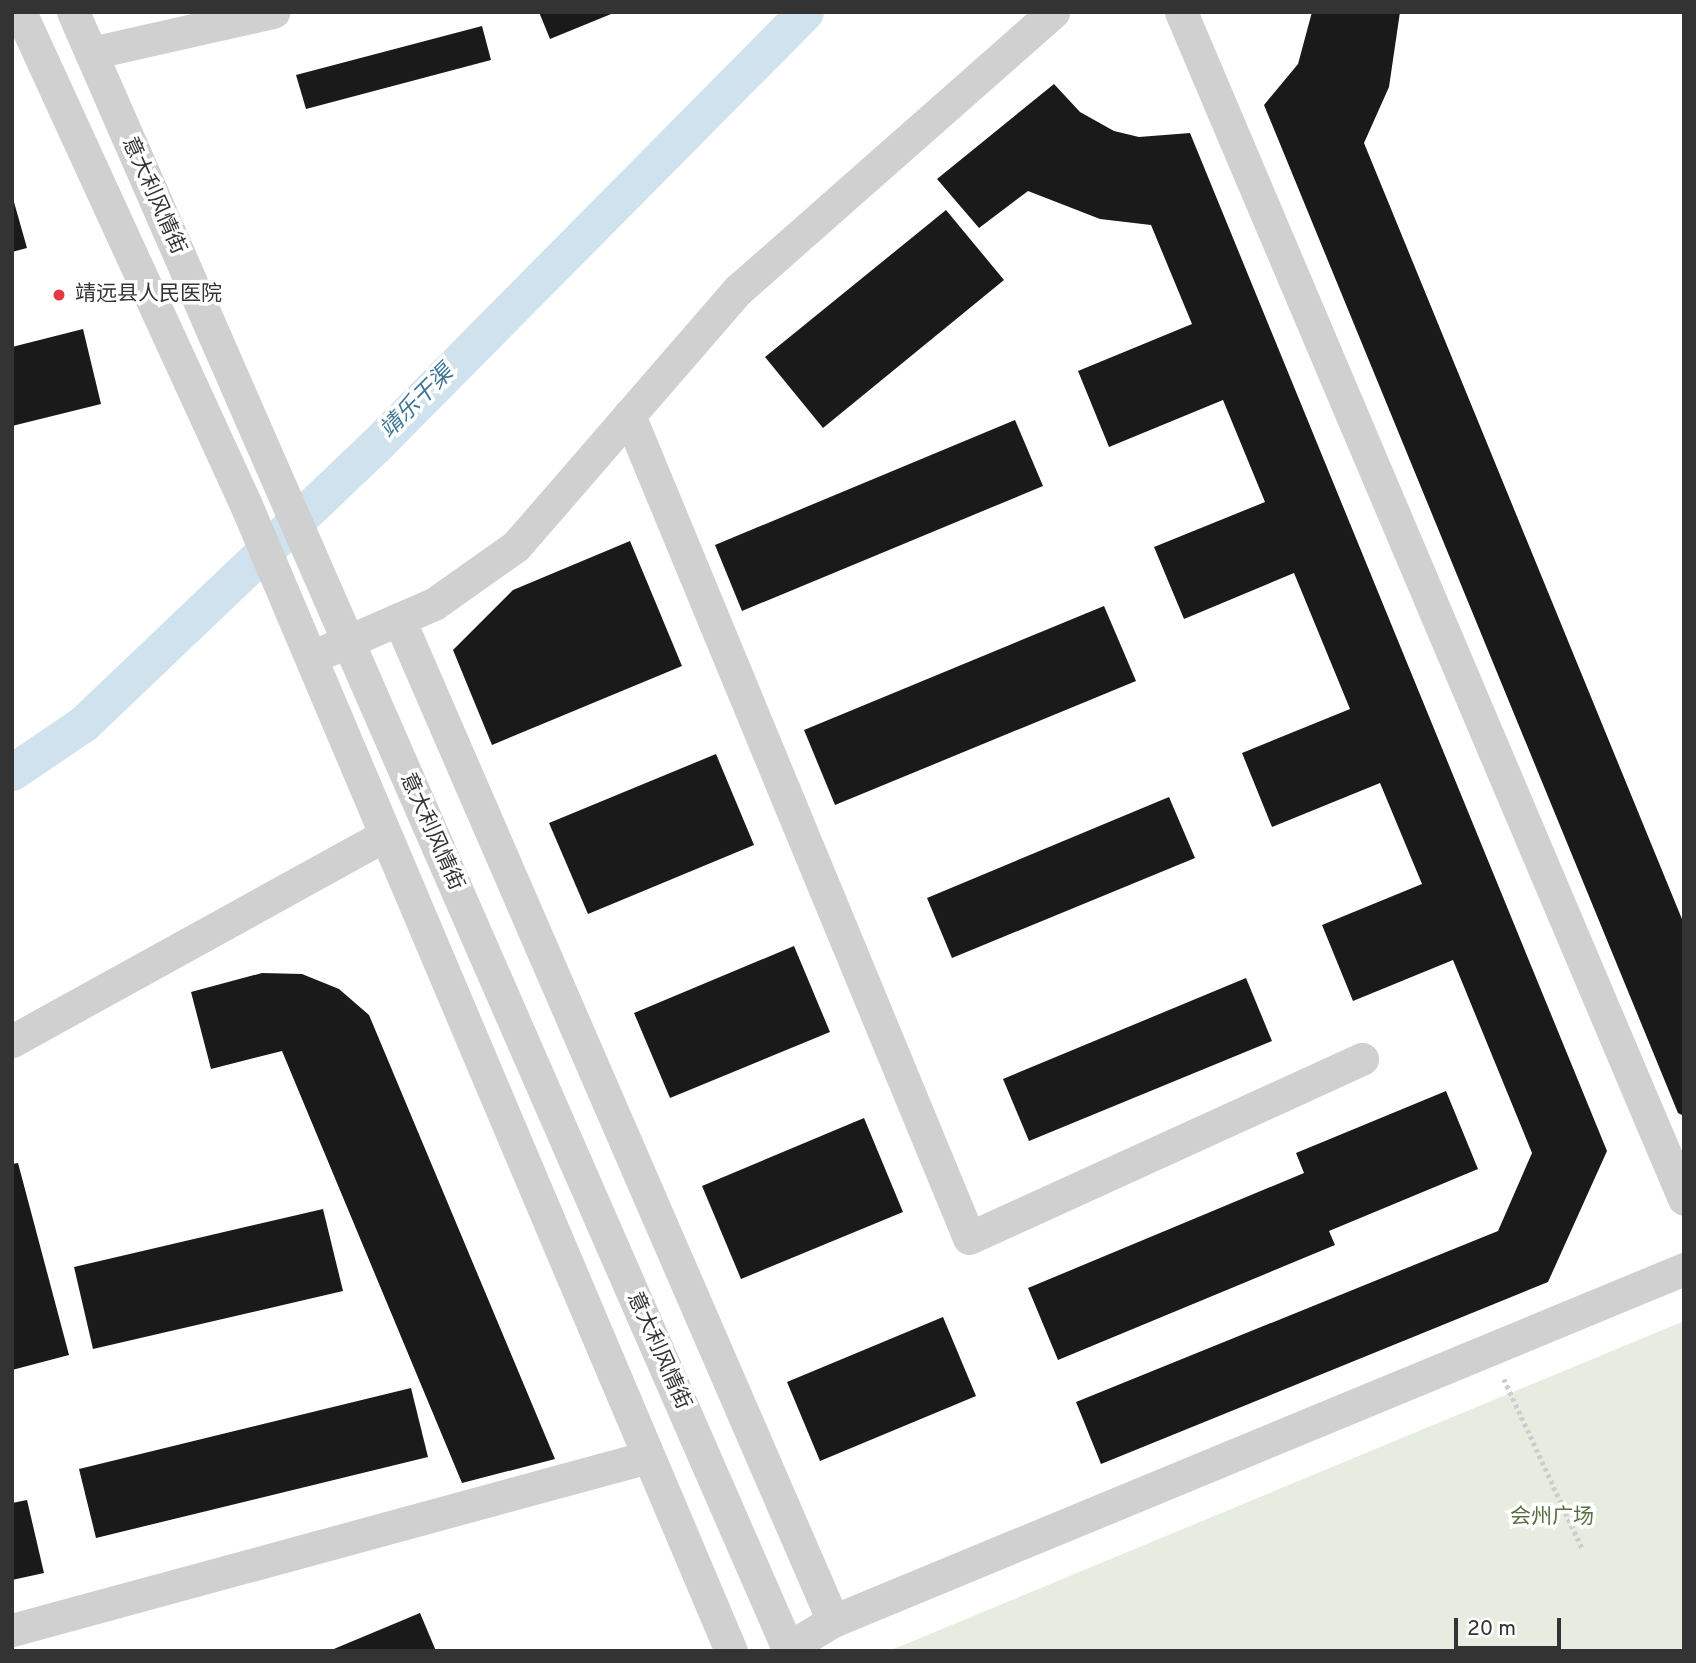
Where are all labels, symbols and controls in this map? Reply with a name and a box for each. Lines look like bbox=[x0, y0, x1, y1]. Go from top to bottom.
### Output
street label: 意大利风情街 bbox=[116, 133, 190, 259]
place label: 靖远县人民医院 bbox=[75, 282, 222, 308]
marker: 靖远县人民医院 bbox=[49, 285, 69, 305]
water label: 靖乐干渠 bbox=[376, 361, 460, 445]
street label: 意大利风情街 bbox=[394, 769, 468, 895]
street label: 意大利风情街 bbox=[621, 1288, 695, 1414]
park label: 会州广场 bbox=[1510, 1505, 1594, 1531]
scale bar bbox=[1458, 1604, 1565, 1648]
text: 20 m bbox=[1467, 1616, 1516, 1643]

